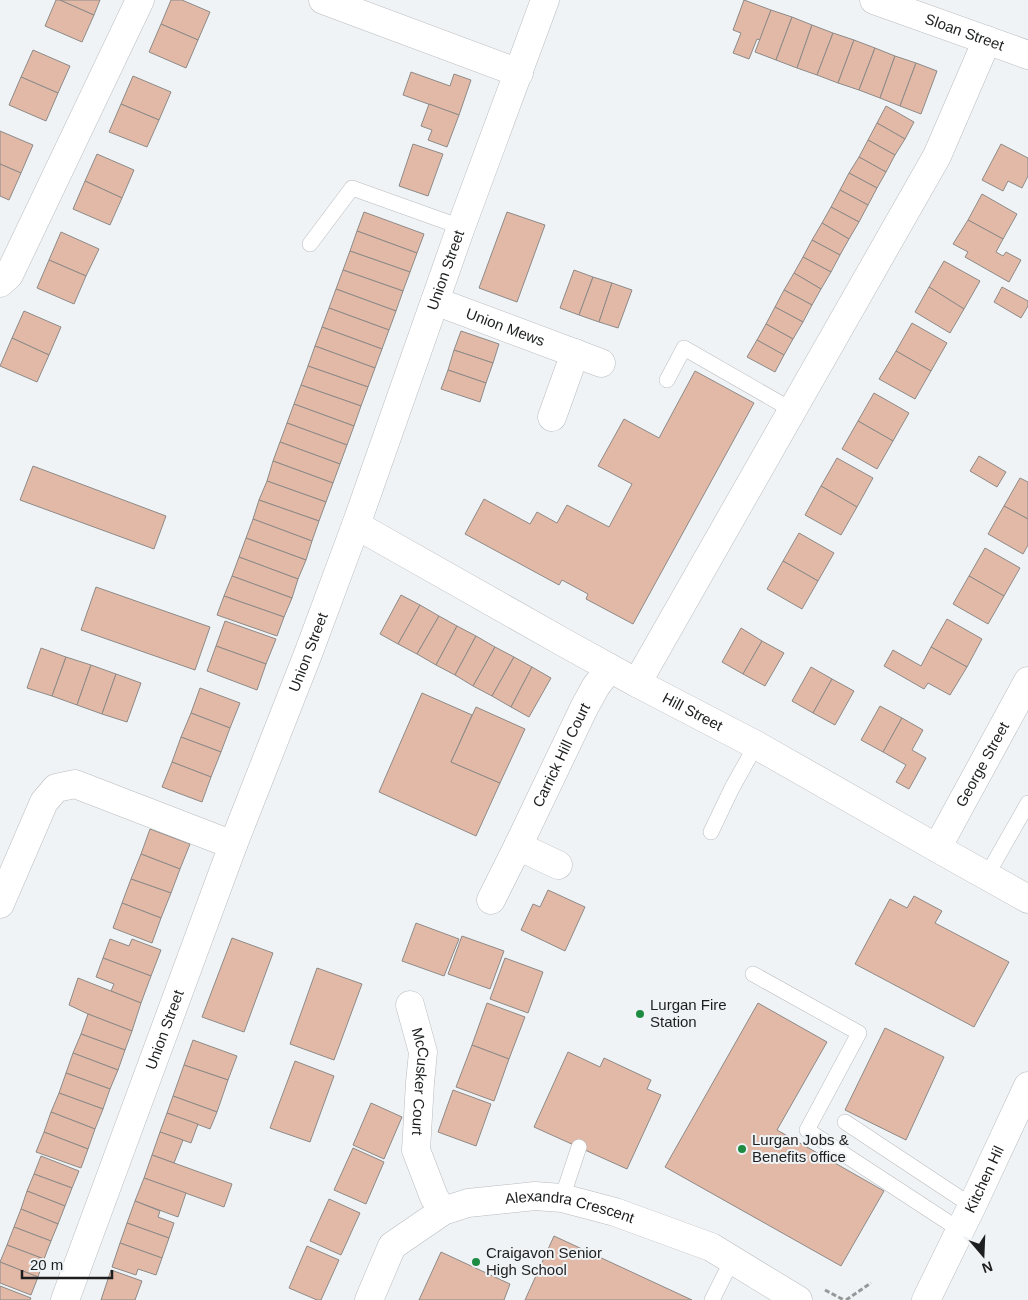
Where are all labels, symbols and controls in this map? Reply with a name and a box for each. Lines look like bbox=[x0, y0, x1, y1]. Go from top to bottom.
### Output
street label: Sloan Street bbox=[923, 10, 1007, 54]
street label: Union Street bbox=[423, 227, 467, 312]
street label: Union Mews bbox=[464, 304, 547, 349]
street label: Union Street bbox=[285, 609, 331, 694]
street label: Hill Street bbox=[660, 689, 726, 734]
street label: Carrick Hill Court bbox=[529, 699, 594, 810]
street label: George Street bbox=[952, 718, 1012, 810]
street label: Union Street bbox=[142, 987, 187, 1072]
place label: Lurgan Fire Station bbox=[650, 996, 727, 1030]
marker: Lurgan Fire Station bbox=[634, 1008, 646, 1020]
street label: McCusker Court bbox=[409, 1026, 432, 1137]
place label: Lurgan Jobs & Benefits office bbox=[752, 1131, 849, 1165]
marker: Lurgan Jobs & Benefits office bbox=[736, 1143, 748, 1155]
street label: Kitchen Hil bbox=[961, 1143, 1007, 1215]
street label: Alexandra Crescent bbox=[504, 1187, 638, 1227]
north arrow bbox=[958, 1230, 1008, 1280]
place label: Craigavon Senior High School bbox=[486, 1244, 602, 1278]
scale bar bbox=[22, 1248, 112, 1280]
text: 20 m bbox=[30, 1256, 63, 1273]
marker: Craigavon Senior High School bbox=[470, 1256, 482, 1268]
text: N bbox=[980, 1258, 995, 1277]

